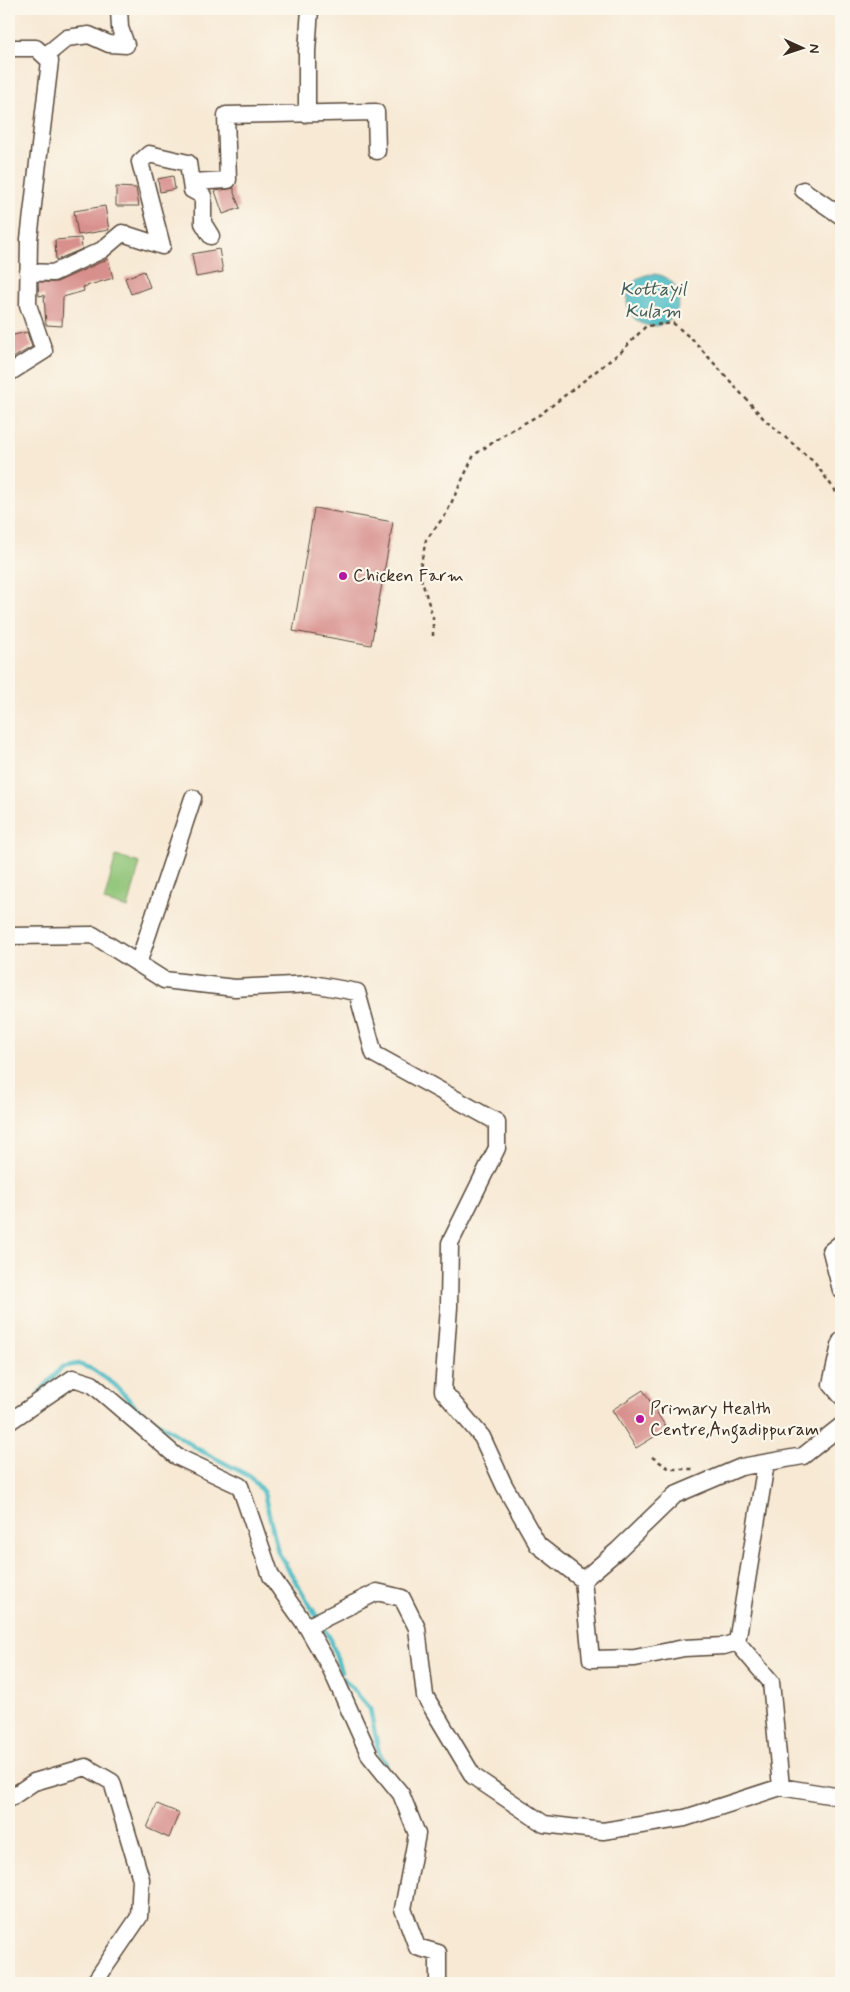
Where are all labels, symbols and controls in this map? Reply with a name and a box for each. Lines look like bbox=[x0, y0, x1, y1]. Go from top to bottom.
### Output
north arrow bbox=[778, 22, 828, 72]
text: N bbox=[805, 43, 823, 54]
water label: Kottayil Kulam bbox=[620, 277, 688, 324]
place label: Chicken Farm bbox=[353, 564, 464, 588]
marker: Chicken Farm bbox=[337, 570, 349, 582]
place label: Primary Health Centre,Angadippuram bbox=[650, 1397, 819, 1444]
marker: Primary Health Centre,Angadippuram bbox=[634, 1413, 646, 1425]

